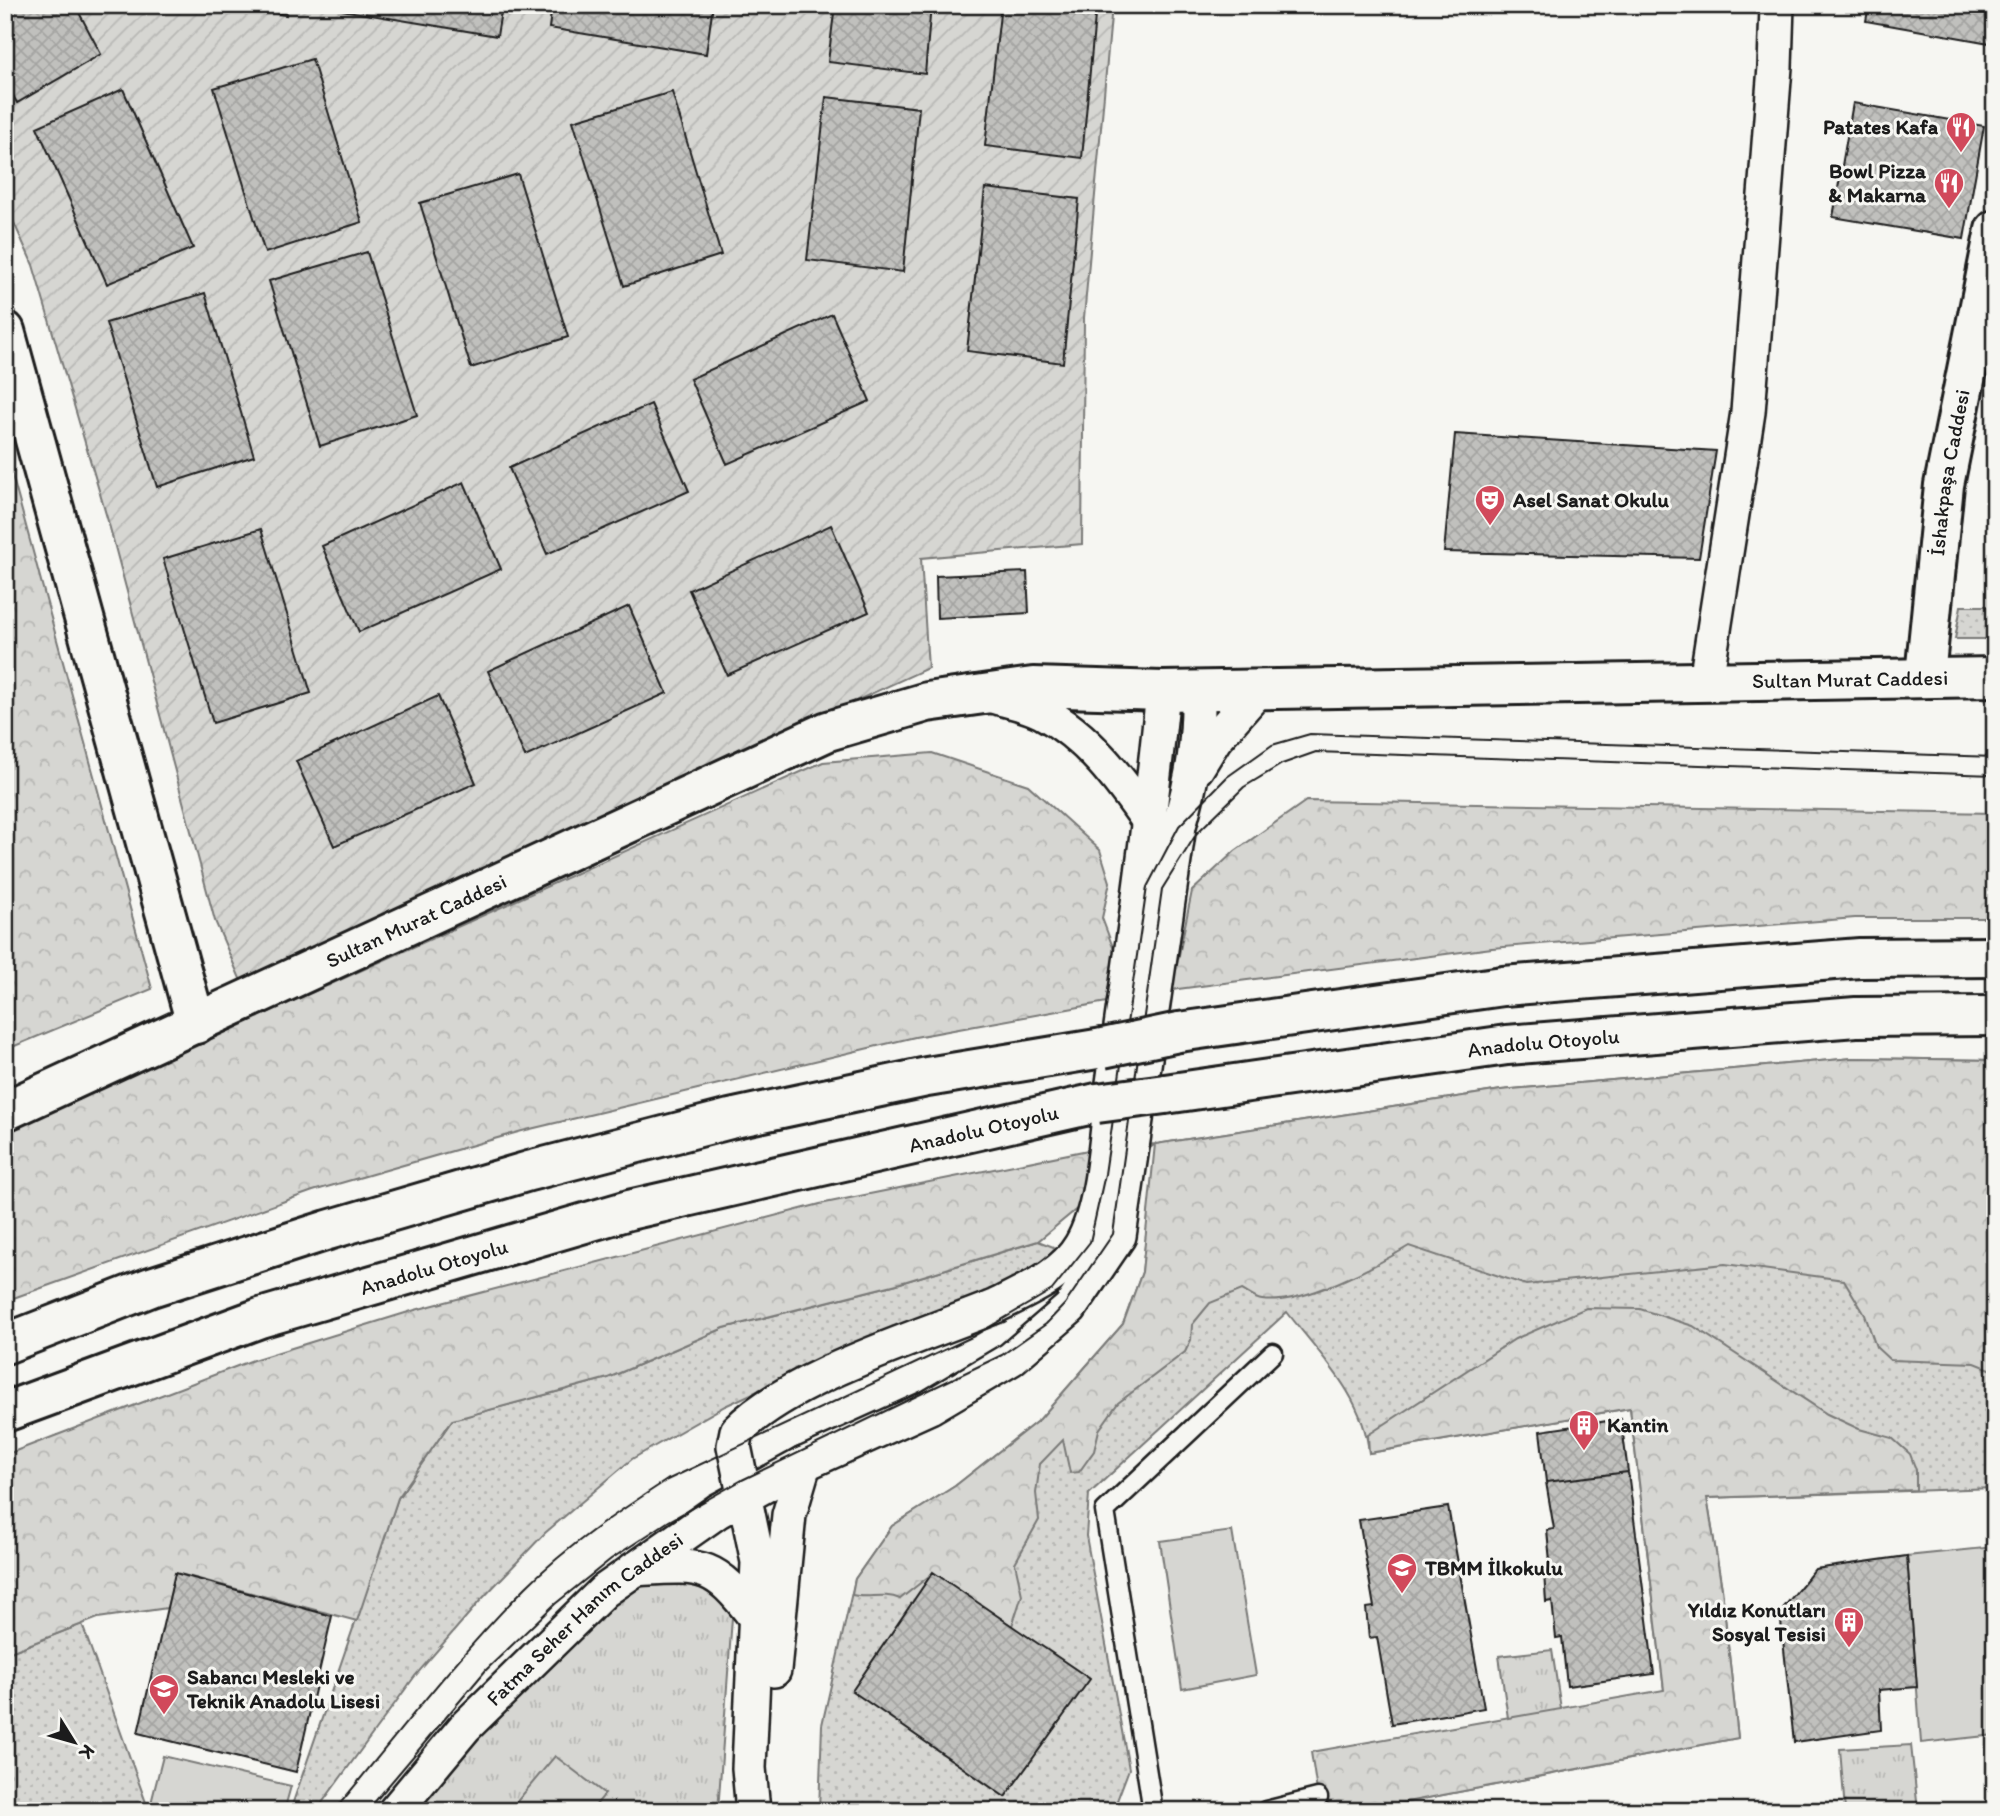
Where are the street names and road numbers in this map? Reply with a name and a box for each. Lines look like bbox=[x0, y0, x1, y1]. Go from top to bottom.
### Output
street label: İshakpaşa Caddesi bbox=[1924, 387, 1975, 557]
street label: Sultan Murat Caddesi bbox=[1752, 665, 1948, 693]
street label: Sultan Murat Caddesi bbox=[322, 868, 510, 973]
street label: Anadolu Otoyolu bbox=[1466, 1023, 1621, 1063]
street label: Anadolu Otoyolu bbox=[906, 1099, 1061, 1158]
street label: Anadolu Otoyolu bbox=[357, 1233, 511, 1300]
street label: Fatma Seher Hanım Caddesi bbox=[481, 1527, 687, 1711]

